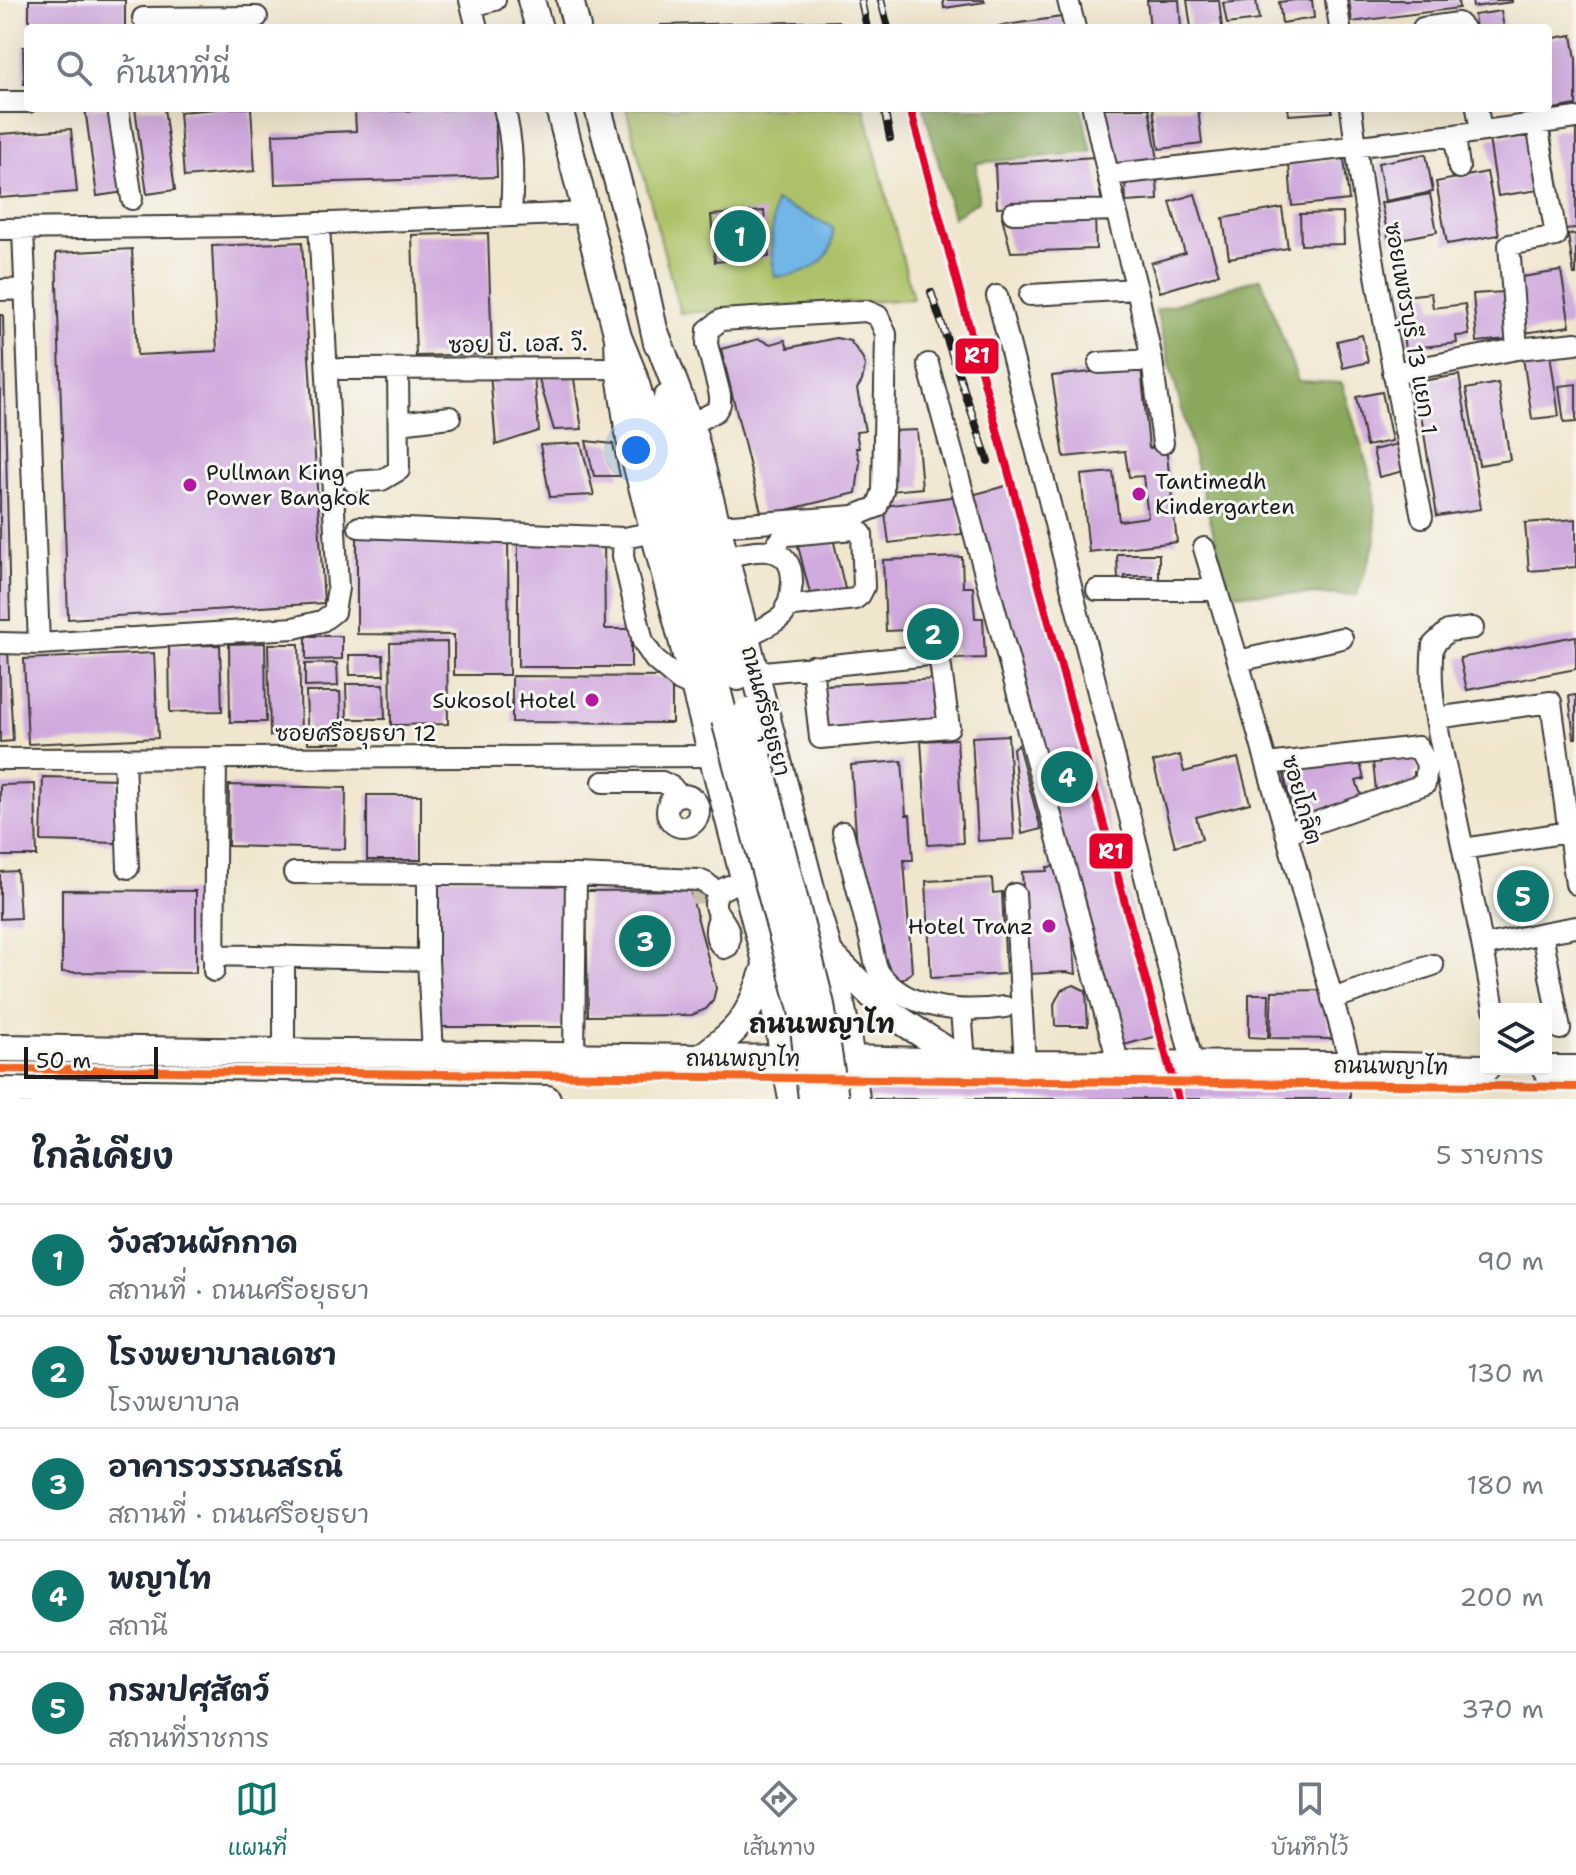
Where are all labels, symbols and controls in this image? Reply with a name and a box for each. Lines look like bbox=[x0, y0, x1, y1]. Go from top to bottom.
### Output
search box bbox=[24, 24, 1552, 112]
icon: search bbox=[52, 46, 96, 90]
text: ค้นหาที่นี่ bbox=[116, 52, 230, 93]
pin: 1 bbox=[714, 206, 766, 266]
street label: ซอยเพชรบุรี 13 แยก 1 bbox=[1376, 220, 1444, 437]
street label: ซอย บี. เอส. วี. bbox=[448, 328, 588, 360]
line badge: R1 bbox=[954, 337, 1000, 375]
text: R1 bbox=[964, 341, 990, 370]
your location bbox=[616, 430, 656, 470]
place label: Pullman King Power Bangkok bbox=[206, 458, 370, 512]
place label: Tantimedh Kindergarten bbox=[1155, 467, 1295, 521]
marker: Pullman King Power Bangkok bbox=[181, 476, 199, 494]
marker: Tantimedh Kindergarten bbox=[1130, 485, 1148, 503]
pin: 2 bbox=[907, 604, 959, 664]
street label: ถนนศรีอยุธยา bbox=[733, 643, 797, 780]
place label: Sukosol Hotel bbox=[432, 686, 576, 715]
marker: Sukosol Hotel bbox=[583, 691, 601, 709]
street label: ซอยศรีอยุธยา 12 bbox=[275, 719, 437, 750]
pin: 4 bbox=[1041, 747, 1093, 807]
street label: ซอยโกลิต bbox=[1275, 752, 1329, 848]
line badge: R1 bbox=[1088, 832, 1134, 870]
text: R1 bbox=[1098, 837, 1124, 866]
pin: 5 bbox=[1497, 866, 1549, 926]
pin: 3 bbox=[619, 911, 671, 971]
place label: Hotel Tranz bbox=[908, 912, 1033, 941]
marker: Hotel Tranz bbox=[1040, 917, 1058, 935]
map controls bbox=[1480, 1003, 1552, 1075]
button: layers bbox=[1480, 1003, 1552, 1075]
district label: ถนนพญาไท bbox=[749, 1006, 895, 1041]
scale bar bbox=[24, 1043, 158, 1079]
street label: ถนนพญาไท bbox=[686, 1044, 800, 1073]
text: 50 m bbox=[36, 1046, 91, 1075]
street label: ถนนพญาไท bbox=[1333, 1051, 1449, 1081]
text: ใกล้เคียง bbox=[32, 1133, 174, 1179]
text: 5 รายการ bbox=[1436, 1137, 1544, 1172]
text: วังสวนผักกาด bbox=[108, 1222, 298, 1263]
text: 1 bbox=[52, 1243, 64, 1278]
text: 90 m bbox=[1477, 1243, 1544, 1278]
text: สถานที่ · ถนนศรีอยุธยา bbox=[108, 1272, 369, 1307]
text: โรงพยาบาลเดชา bbox=[108, 1334, 336, 1375]
text: 2 bbox=[49, 1355, 67, 1390]
text: 130 m bbox=[1467, 1355, 1544, 1390]
text: โรงพยาบาล bbox=[108, 1384, 240, 1419]
text: อาคารวรรณสรณ์ bbox=[108, 1446, 343, 1487]
text: 3 bbox=[49, 1467, 67, 1502]
text: 180 m bbox=[1466, 1467, 1544, 1502]
text: สถานที่ · ถนนศรีอยุธยา bbox=[108, 1496, 369, 1531]
text: พญาไท bbox=[108, 1558, 212, 1599]
text: 4 bbox=[49, 1579, 67, 1614]
text: 200 m bbox=[1459, 1579, 1544, 1614]
text: สถานี bbox=[108, 1608, 168, 1643]
text: กรมปศุสัตว์ bbox=[108, 1670, 269, 1711]
text: 5 bbox=[50, 1691, 66, 1726]
text: 370 m bbox=[1461, 1691, 1544, 1726]
text: สถานที่ราชการ bbox=[108, 1720, 269, 1755]
tab: แผนที่ bbox=[228, 1777, 287, 1863]
tab: เส้นทาง bbox=[743, 1777, 815, 1863]
tab: บันทึกไว้ bbox=[1271, 1777, 1348, 1863]

